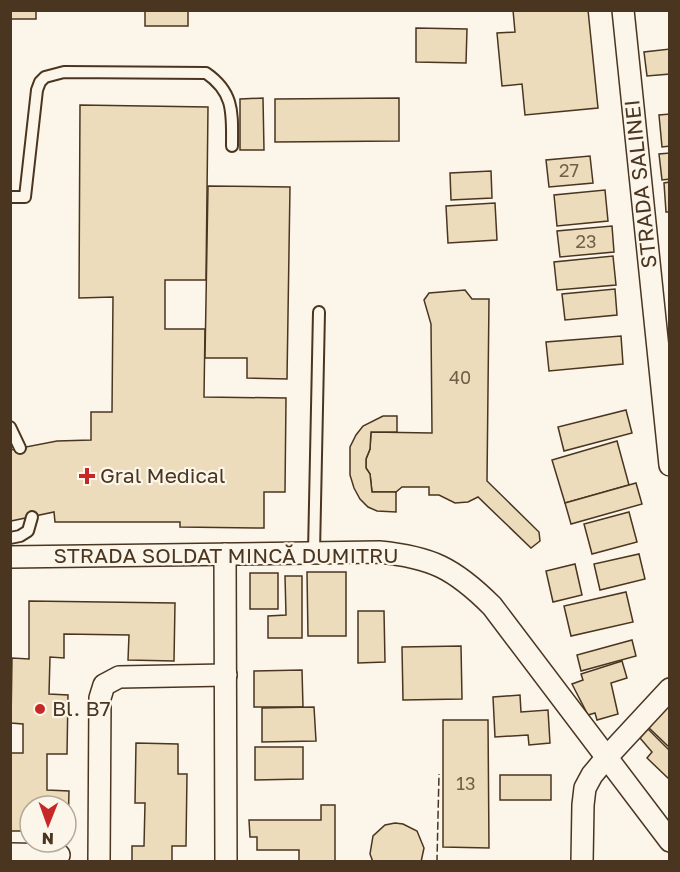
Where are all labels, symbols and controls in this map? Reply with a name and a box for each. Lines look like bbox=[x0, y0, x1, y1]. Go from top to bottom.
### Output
street label: STRADA SALINEI bbox=[618, 98, 662, 270]
house number: 27 bbox=[559, 159, 579, 181]
house number: 23 bbox=[576, 230, 596, 252]
house number: 40 bbox=[449, 366, 471, 388]
place label: Gral Medical bbox=[100, 462, 225, 488]
marker: Gral Medical bbox=[78, 467, 96, 485]
street label: STRADA SOLDAT MINCĂ DUMITRU bbox=[54, 542, 399, 568]
place label: Bl. B7 bbox=[52, 695, 111, 721]
marker: Bl. B7 bbox=[33, 702, 47, 716]
house number: 13 bbox=[456, 772, 476, 794]
north arrow bbox=[18, 794, 78, 854]
text: N bbox=[41, 829, 54, 849]

